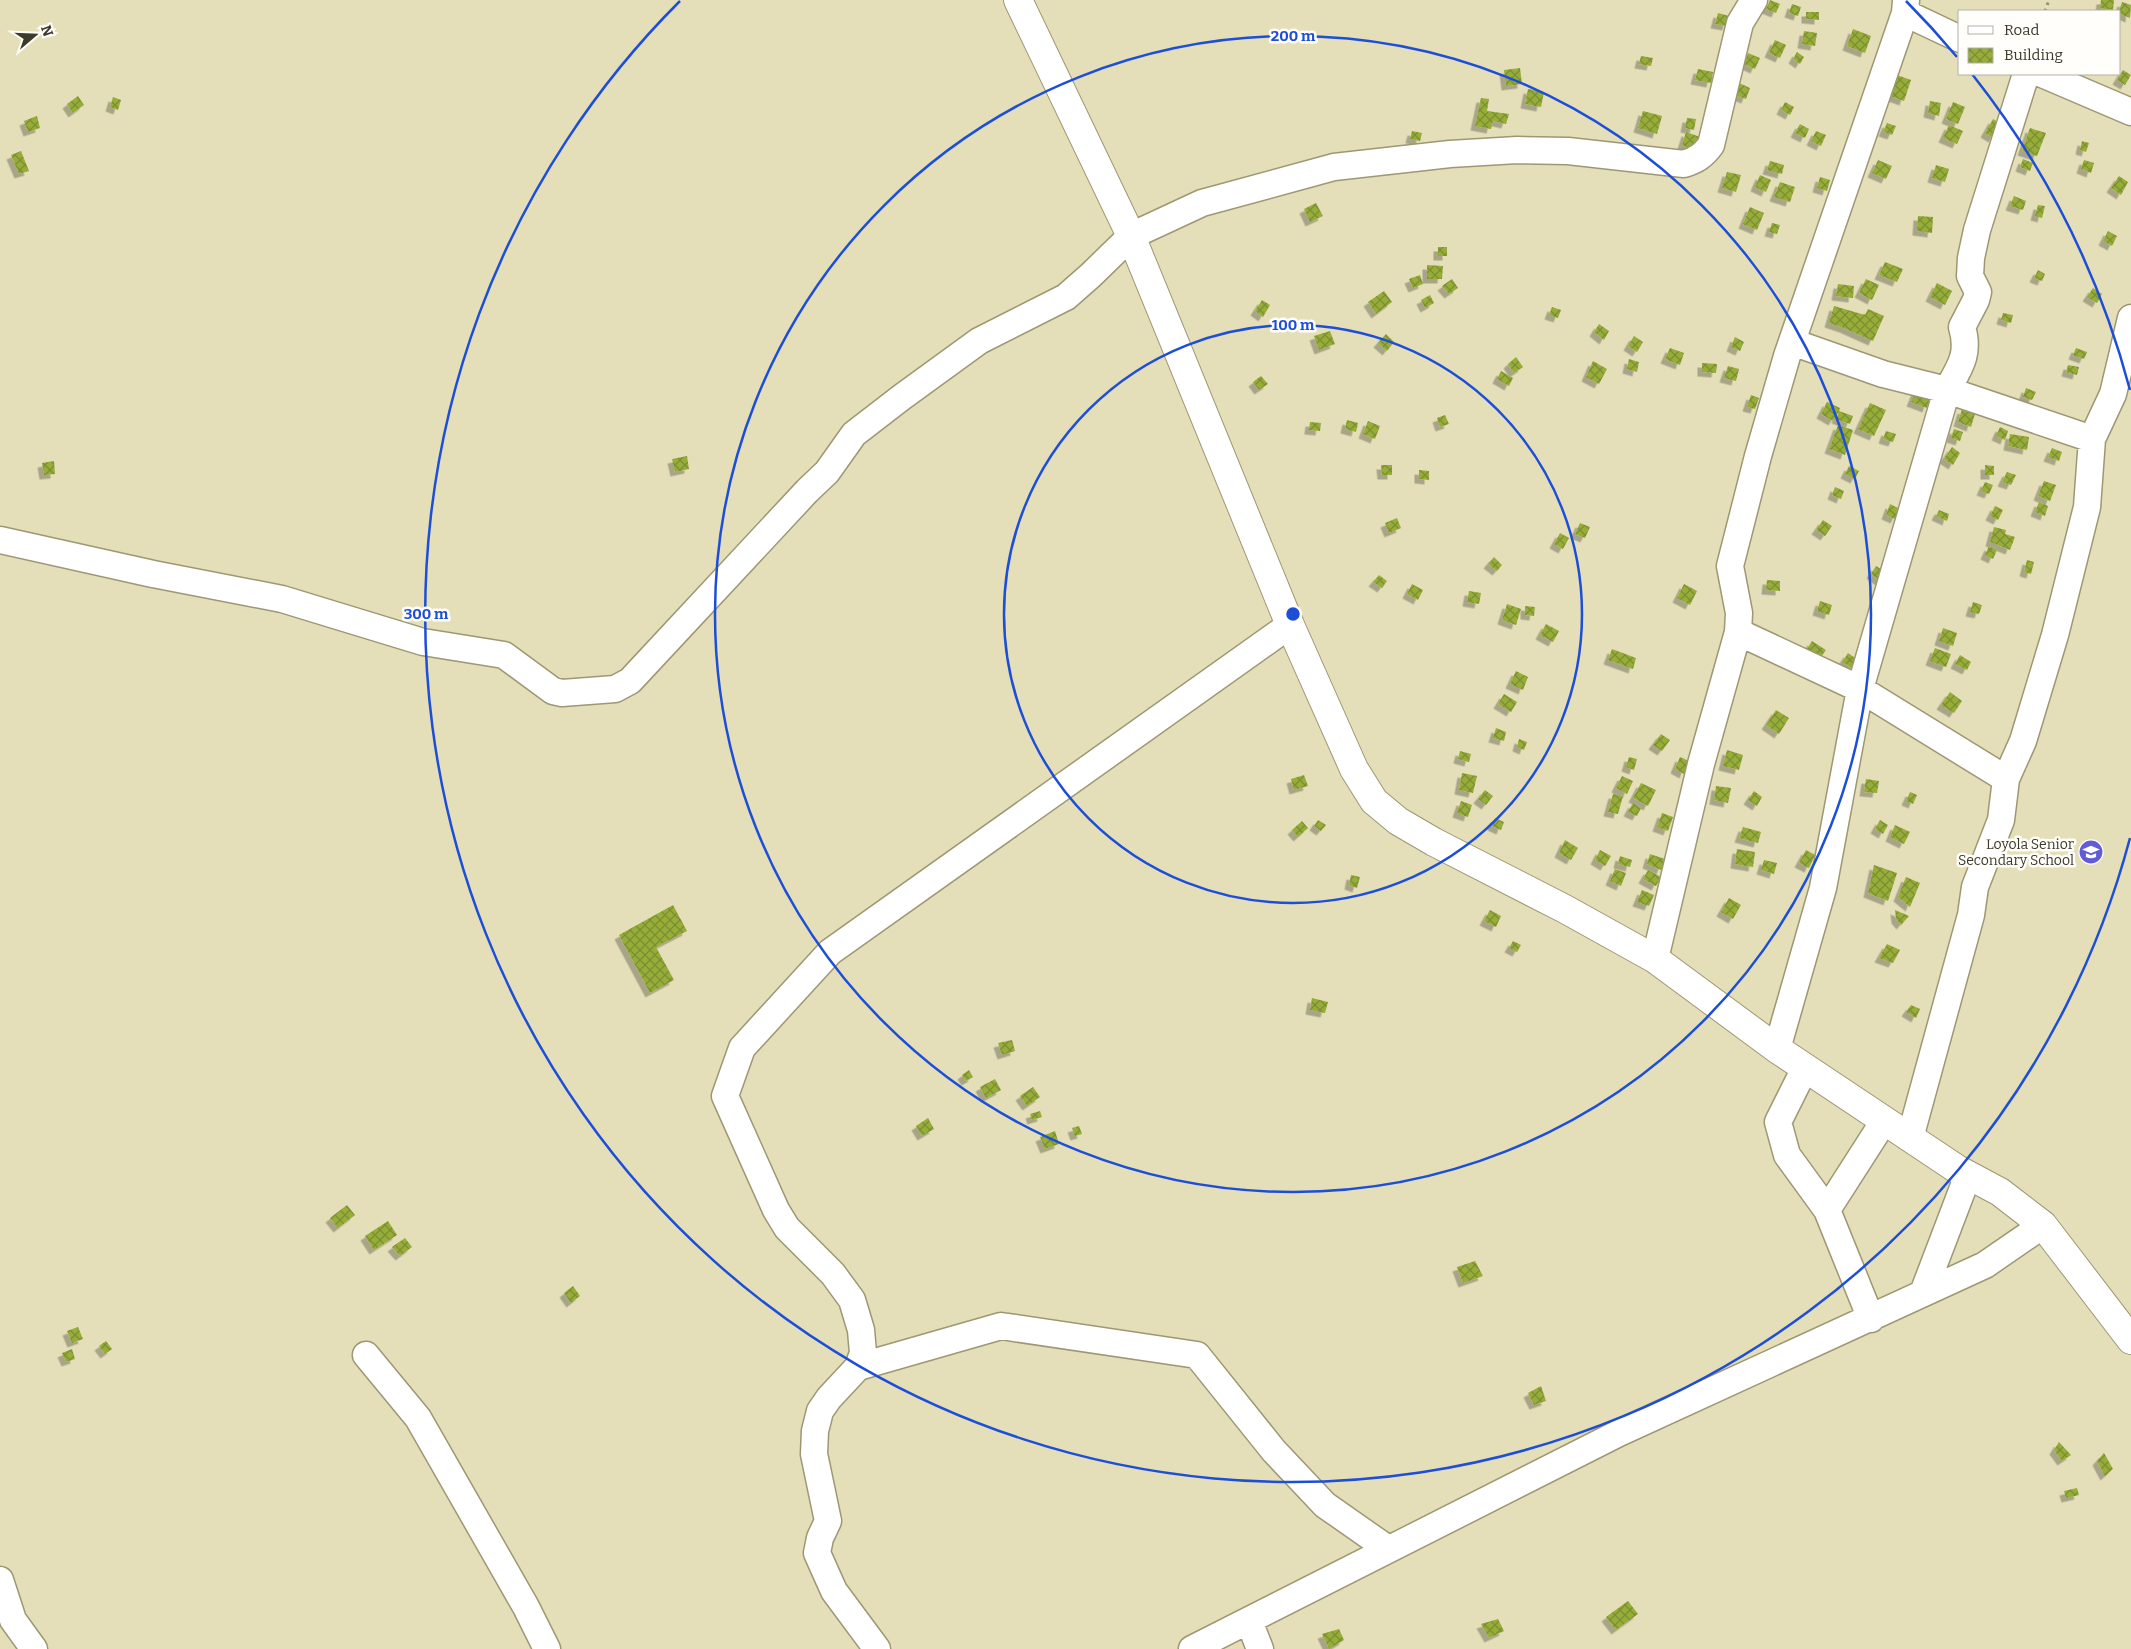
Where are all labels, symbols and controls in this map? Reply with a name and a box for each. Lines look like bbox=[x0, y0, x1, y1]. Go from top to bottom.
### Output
north arrow bbox=[10, 10, 60, 60]
legend bbox=[1958, 10, 2121, 75]
text: Road bbox=[2004, 21, 2039, 39]
text: N bbox=[37, 23, 57, 39]
text: 200 m bbox=[1271, 27, 1316, 45]
text: Building bbox=[2004, 46, 2063, 64]
text: 100 m bbox=[1272, 316, 1315, 334]
text: 300 m bbox=[404, 605, 449, 623]
centre of rings bbox=[1284, 605, 1302, 623]
place label: Loyola Senior Secondary School bbox=[1958, 836, 2074, 869]
school or university icon: Loyola Senior Secondary School bbox=[2078, 839, 2104, 865]

